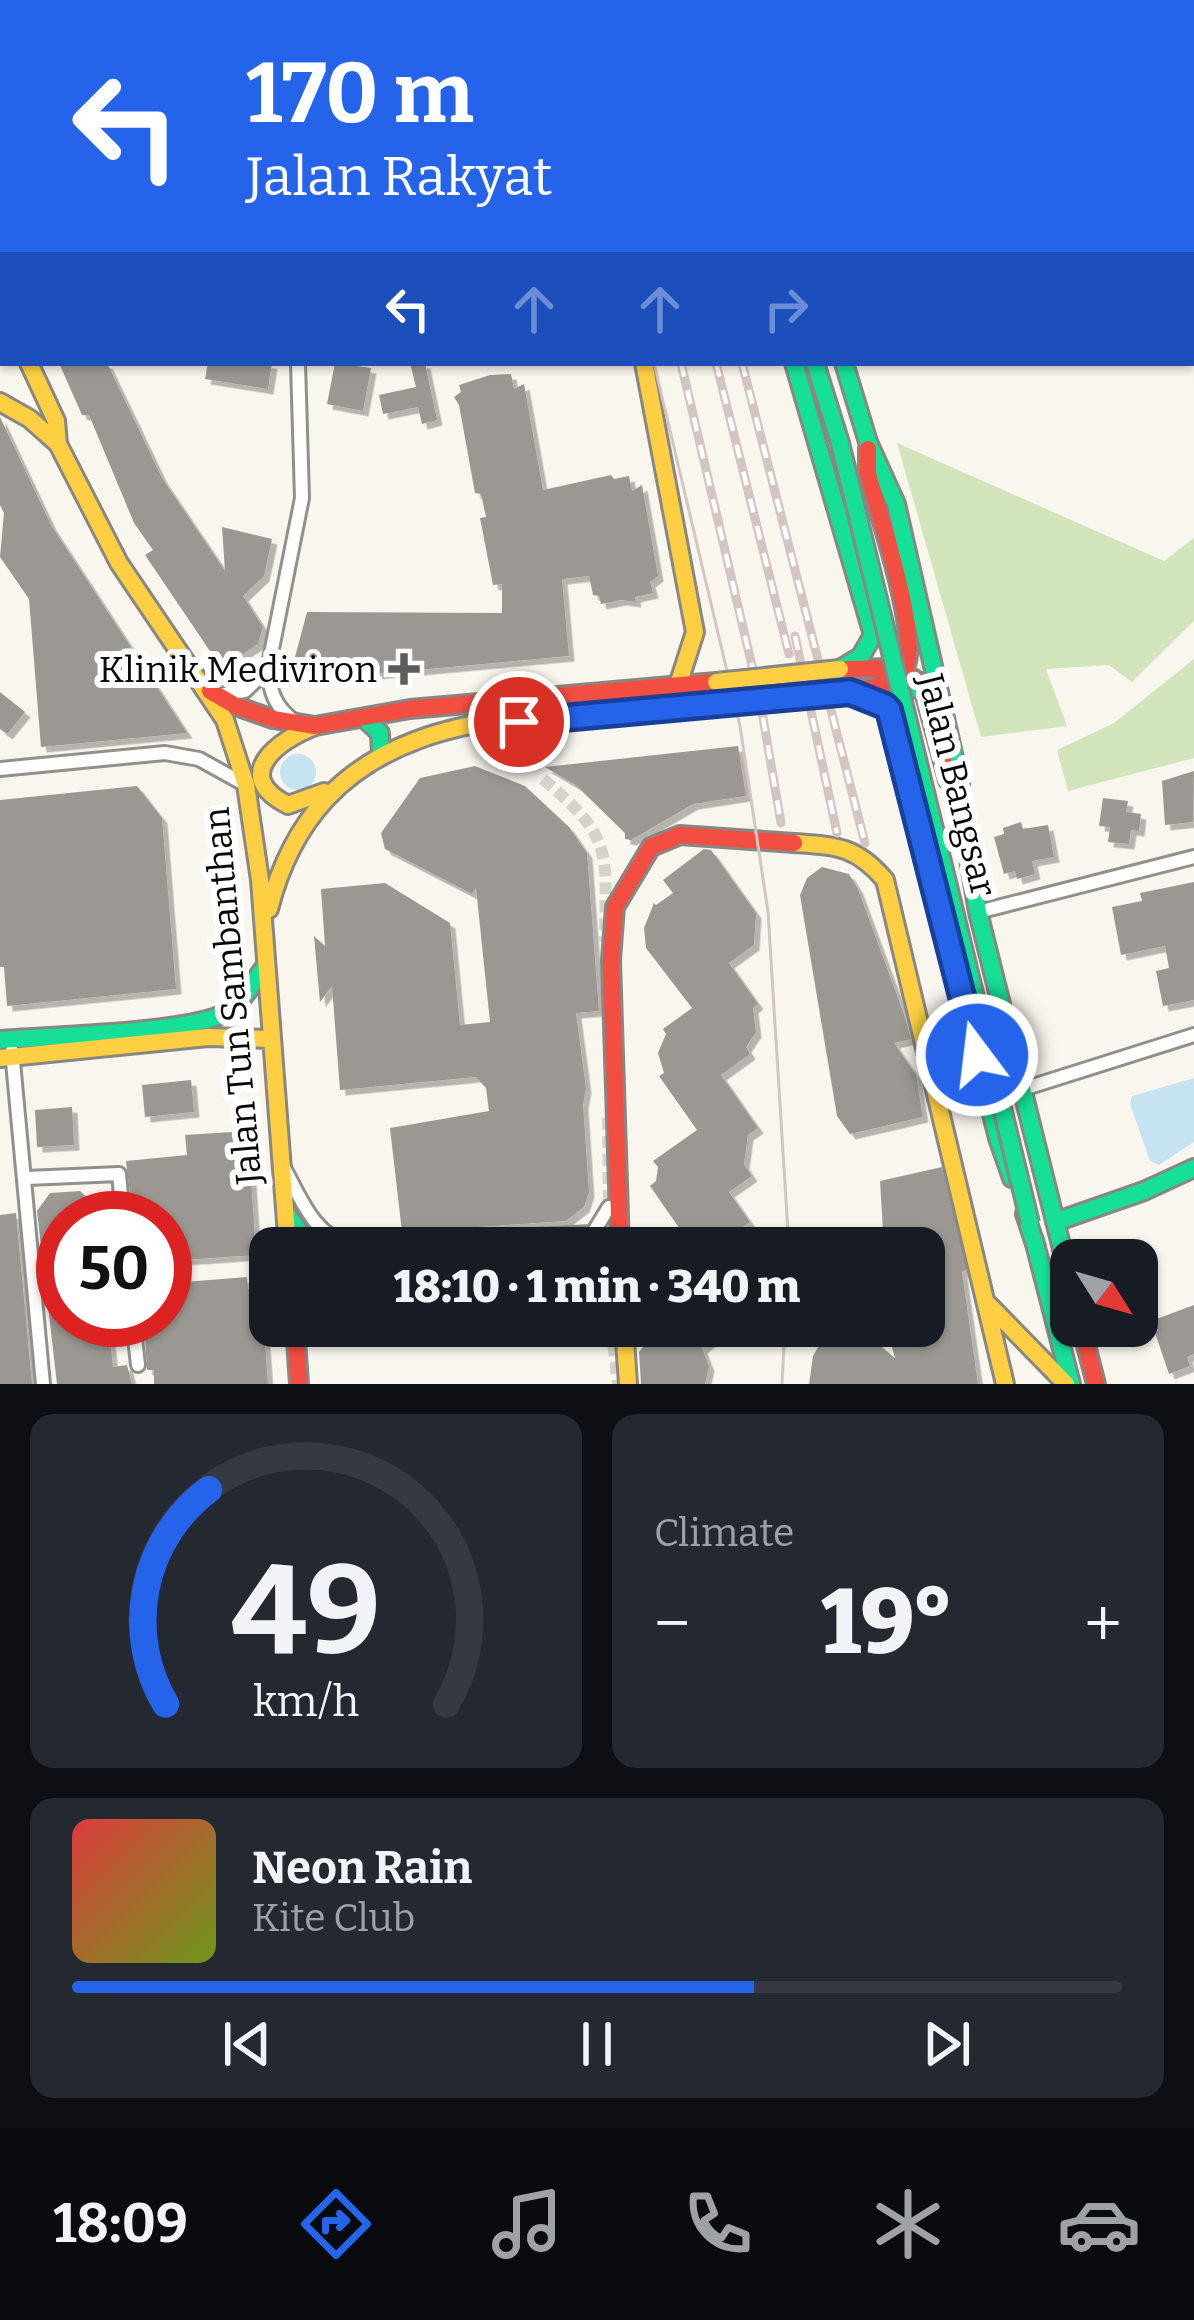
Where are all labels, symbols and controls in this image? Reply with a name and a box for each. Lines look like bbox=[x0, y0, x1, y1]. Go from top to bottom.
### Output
text: 170 m bbox=[246, 43, 474, 144]
icon: left bbox=[48, 48, 204, 204]
text: Jalan Rakyat bbox=[246, 145, 553, 209]
icon: left bbox=[375, 276, 441, 342]
icon: ahead bbox=[501, 276, 567, 342]
icon: ahead bbox=[627, 276, 693, 342]
icon: right bbox=[753, 276, 819, 342]
place label: Klinik Mediviron bbox=[99, 648, 377, 692]
marker: Klinik Mediviron bbox=[388, 653, 420, 685]
street label: Jalan Bangsar bbox=[908, 668, 1006, 901]
pin bbox=[468, 671, 570, 773]
icon: arrive bbox=[486, 689, 552, 755]
street label: Jalan Tun Sambanthan bbox=[195, 805, 272, 1187]
position arrow bbox=[914, 992, 1040, 1118]
speed limit sign: 50 bbox=[36, 1191, 192, 1347]
north arrow bbox=[1050, 1239, 1158, 1347]
map controls bbox=[1050, 1239, 1158, 1347]
text: 18:10 · 1 min · 340 m bbox=[394, 1260, 800, 1314]
text: Climate bbox=[654, 1510, 794, 1556]
text: 49 bbox=[231, 1536, 381, 1686]
text: 19° bbox=[821, 1569, 954, 1677]
text: − bbox=[654, 1584, 690, 1663]
text: + bbox=[1084, 1584, 1122, 1663]
text: km/h bbox=[253, 1676, 359, 1727]
text: Neon Rain bbox=[252, 1841, 472, 1895]
text: Kite Club bbox=[252, 1895, 415, 1941]
icon: previous bbox=[214, 2011, 280, 2077]
icon: pause bbox=[564, 2011, 630, 2077]
icon: next bbox=[914, 2011, 980, 2077]
icon: directions bbox=[294, 2182, 378, 2266]
icon: music bbox=[485, 2182, 569, 2266]
icon: phone bbox=[676, 2182, 760, 2266]
icon: climate bbox=[866, 2182, 950, 2266]
icon: car bbox=[1057, 2182, 1141, 2266]
text: 18:09 bbox=[53, 2192, 188, 2256]

